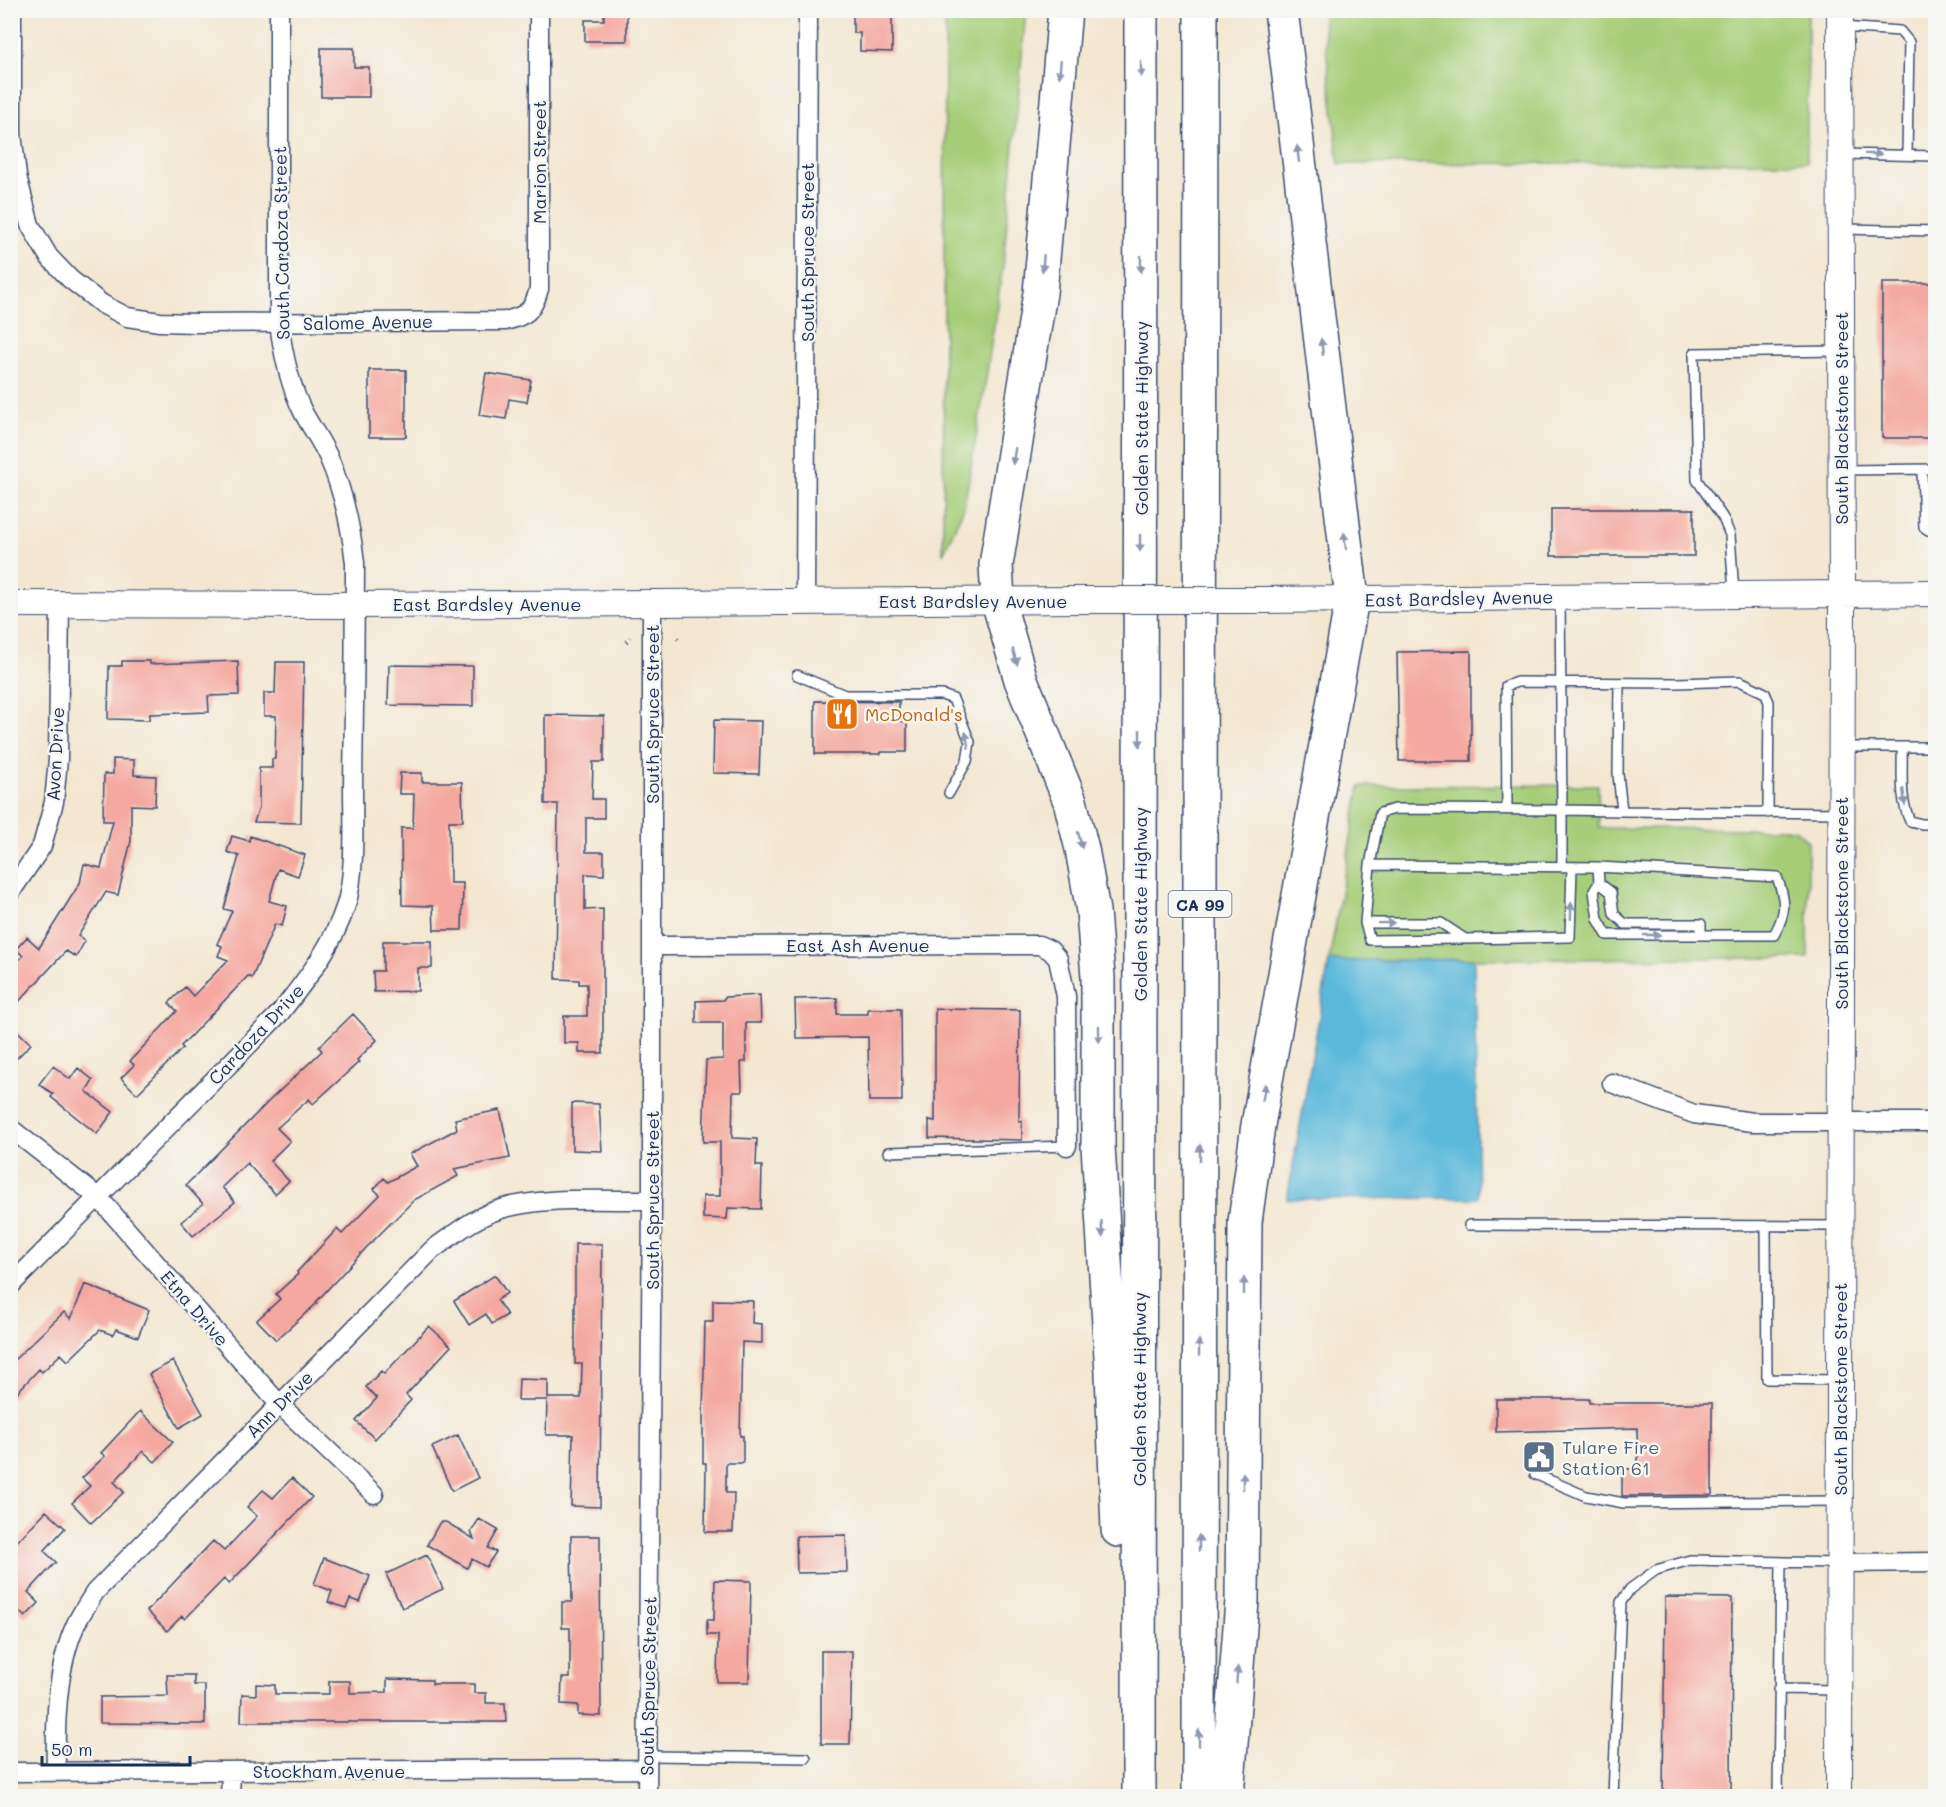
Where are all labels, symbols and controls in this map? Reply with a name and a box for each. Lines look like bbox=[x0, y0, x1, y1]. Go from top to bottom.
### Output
one-way arrow bbox=[1055, 59, 1065, 78]
one-way arrow bbox=[1136, 59, 1146, 78]
street label: Marion Street bbox=[527, 100, 551, 224]
one-way arrow bbox=[1293, 144, 1303, 163]
street label: South Cardoza Street bbox=[267, 146, 295, 340]
one-way arrow bbox=[1864, 149, 1883, 159]
street label: South Spruce Street bbox=[795, 162, 819, 342]
one-way arrow bbox=[1038, 254, 1048, 273]
one-way arrow bbox=[1136, 254, 1146, 273]
street label: Salome Avenue bbox=[303, 309, 433, 335]
street label: South Blackstone Street bbox=[1829, 311, 1853, 525]
street label: Golden State Highway bbox=[1129, 321, 1153, 515]
one-way arrow bbox=[1317, 338, 1326, 357]
one-way arrow bbox=[1009, 446, 1018, 465]
one-way arrow bbox=[1340, 531, 1350, 550]
one-way arrow bbox=[1135, 533, 1145, 552]
street label: East Bardsley Avenue bbox=[1364, 584, 1554, 612]
street label: East Bardsley Avenue bbox=[879, 589, 1067, 613]
street label: East Bardsley Avenue bbox=[393, 592, 581, 616]
street label: South Spruce Street bbox=[640, 624, 664, 804]
one-way arrow bbox=[1010, 648, 1020, 666]
restaurant icon: McDonald's bbox=[824, 696, 860, 732]
place label: McDonald's bbox=[865, 702, 963, 726]
street label: Avon Drive bbox=[41, 706, 69, 802]
one-way arrow bbox=[1135, 728, 1145, 747]
one-way arrow bbox=[962, 730, 971, 749]
one-way arrow bbox=[1899, 788, 1909, 807]
street label: South Blackstone Street bbox=[1829, 796, 1853, 1010]
street label: Golden State Highway bbox=[1128, 807, 1152, 1001]
one-way arrow bbox=[1075, 831, 1085, 849]
road number: CA 99 bbox=[1168, 891, 1232, 917]
one-way arrow bbox=[1566, 902, 1576, 921]
one-way arrow bbox=[1376, 918, 1395, 928]
one-way arrow bbox=[1642, 930, 1661, 940]
street label: East Ash Avenue bbox=[786, 933, 930, 957]
street label: Cardoza Drive bbox=[203, 978, 309, 1090]
one-way arrow bbox=[1094, 1024, 1104, 1043]
one-way arrow bbox=[1260, 1082, 1269, 1101]
street label: South Spruce Street bbox=[640, 1110, 664, 1290]
one-way arrow bbox=[1195, 1144, 1205, 1163]
one-way arrow bbox=[1098, 1219, 1107, 1238]
street label: Etna Drive bbox=[156, 1265, 234, 1351]
one-way arrow bbox=[1239, 1276, 1249, 1295]
street label: South Blackstone Street bbox=[1828, 1282, 1852, 1496]
street label: Golden State Highway bbox=[1127, 1292, 1151, 1486]
one-way arrow bbox=[1194, 1339, 1204, 1358]
street label: Ann Drive bbox=[240, 1365, 318, 1443]
place label: Tulare Fire Station 61 bbox=[1562, 1435, 1659, 1480]
public building icon: Tulare Fire Station 61 bbox=[1521, 1439, 1557, 1475]
one-way arrow bbox=[1238, 1471, 1248, 1490]
one-way arrow bbox=[1194, 1534, 1204, 1553]
street label: South Spruce Street bbox=[634, 1596, 662, 1776]
one-way arrow bbox=[1232, 1666, 1242, 1685]
scale bar bbox=[42, 1729, 190, 1767]
one-way arrow bbox=[1194, 1729, 1204, 1748]
text: 50 m bbox=[51, 1737, 93, 1761]
street label: Stockham Avenue bbox=[253, 1759, 405, 1783]

